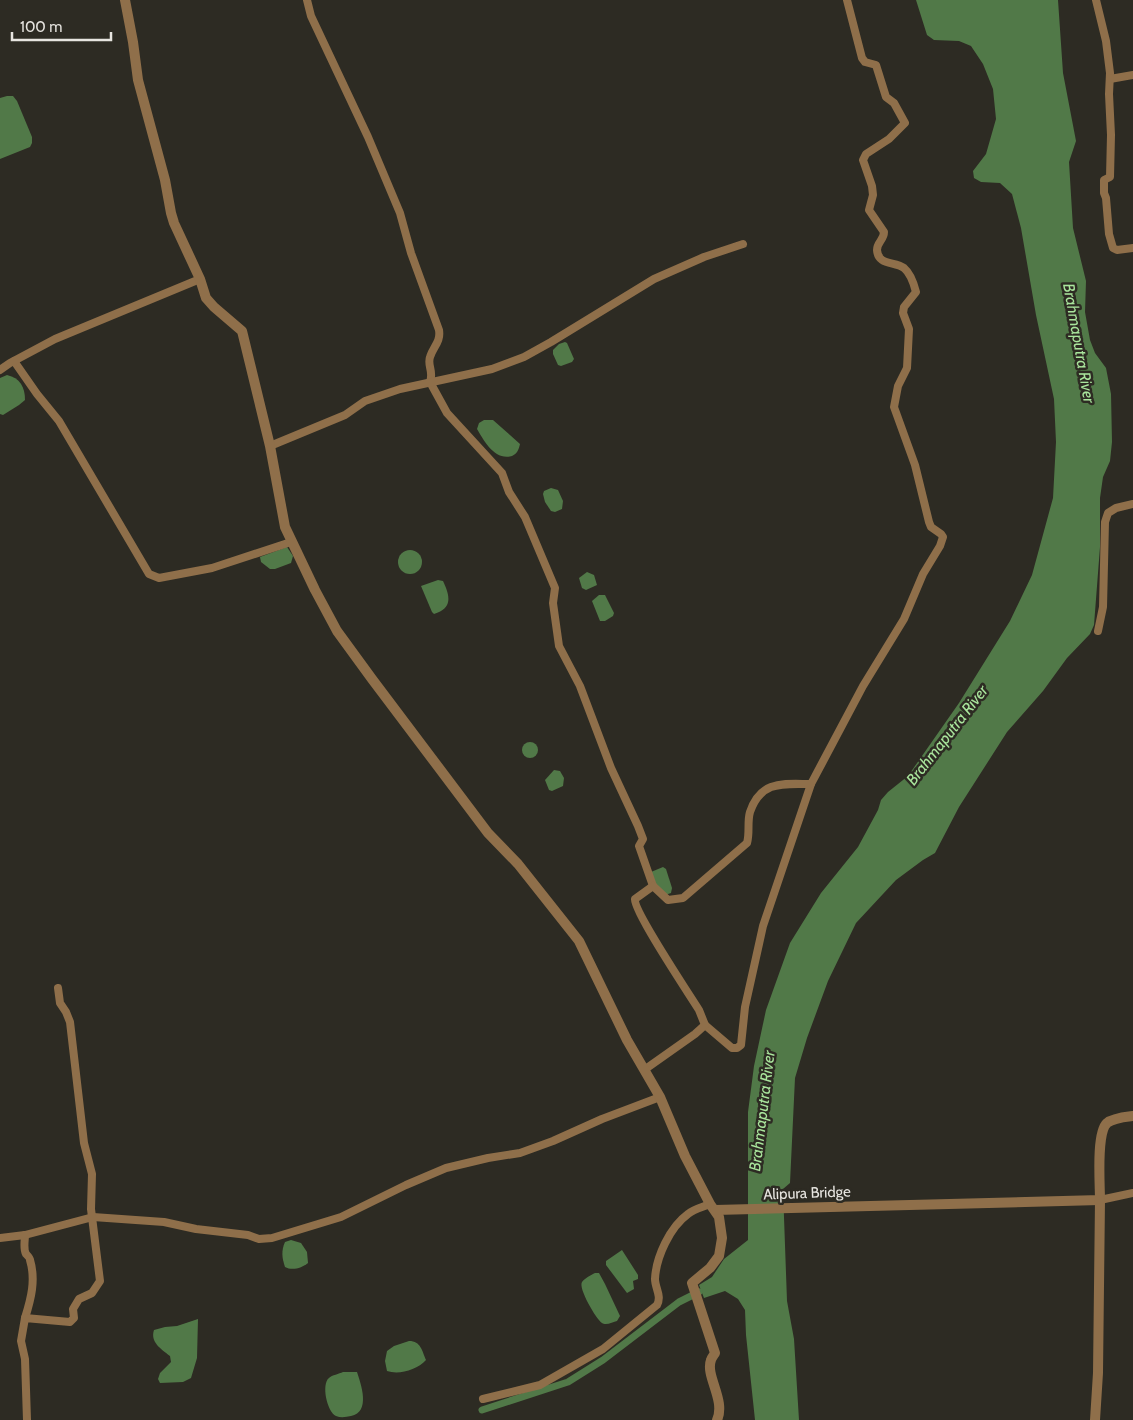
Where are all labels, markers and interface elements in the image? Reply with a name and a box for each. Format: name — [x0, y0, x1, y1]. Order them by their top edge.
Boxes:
scale bar — [12, 10, 111, 42]
text: 100 m — [20, 18, 62, 36]
water label: Brahmaputra River — [1059, 282, 1099, 405]
water label: Brahmaputra River — [902, 680, 993, 789]
water label: Brahmaputra River — [745, 1049, 779, 1172]
street label: Alipura Bridge — [763, 1182, 851, 1204]

